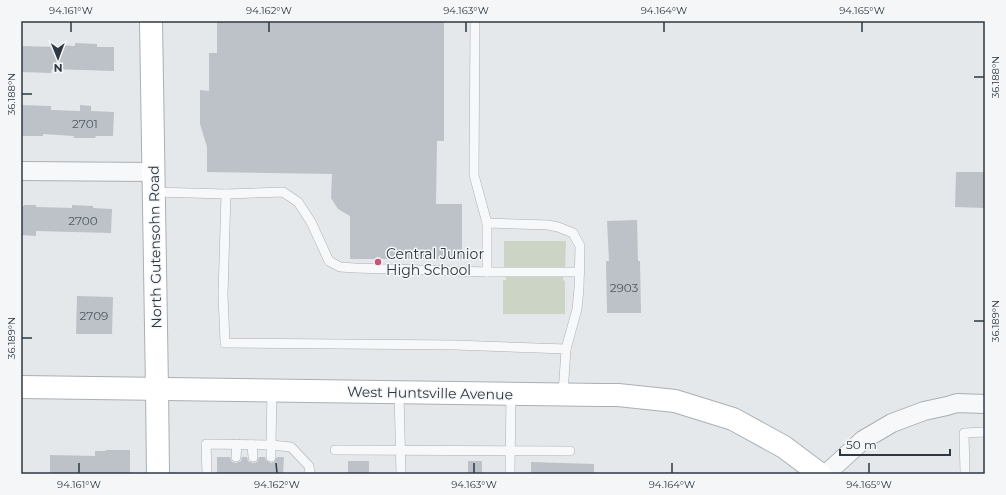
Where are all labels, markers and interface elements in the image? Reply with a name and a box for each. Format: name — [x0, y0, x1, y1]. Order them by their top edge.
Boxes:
text: 94.161°W — [49, 4, 93, 17]
text: 94.162°W — [246, 4, 292, 17]
text: 94.163°W — [443, 4, 489, 17]
text: 94.164°W — [641, 4, 687, 17]
text: 94.165°W — [839, 4, 885, 17]
north arrow — [38, 38, 78, 78]
text: 36.188°N — [989, 56, 1002, 98]
text: N — [54, 61, 63, 75]
text: 36.188°N — [5, 73, 18, 115]
house number: 2701 — [72, 116, 98, 131]
street label: North Gutensohn Road — [145, 165, 165, 329]
house number: 2700 — [68, 213, 98, 228]
place label: Central Junior High School — [386, 245, 484, 279]
marker: Central Junior High School — [373, 257, 383, 267]
house number: 2903 — [610, 280, 639, 295]
text: 36.189°N — [989, 300, 1002, 342]
house number: 2709 — [80, 308, 108, 323]
text: 36.189°N — [5, 317, 18, 359]
street label: West Huntsville Avenue — [347, 383, 513, 403]
scale bar — [840, 431, 950, 457]
text: 50 m — [846, 437, 877, 452]
text: 94.161°W — [57, 478, 101, 491]
text: 94.162°W — [254, 478, 300, 491]
text: 94.163°W — [451, 478, 497, 491]
text: 94.164°W — [649, 478, 695, 491]
text: 94.165°W — [846, 478, 892, 491]

